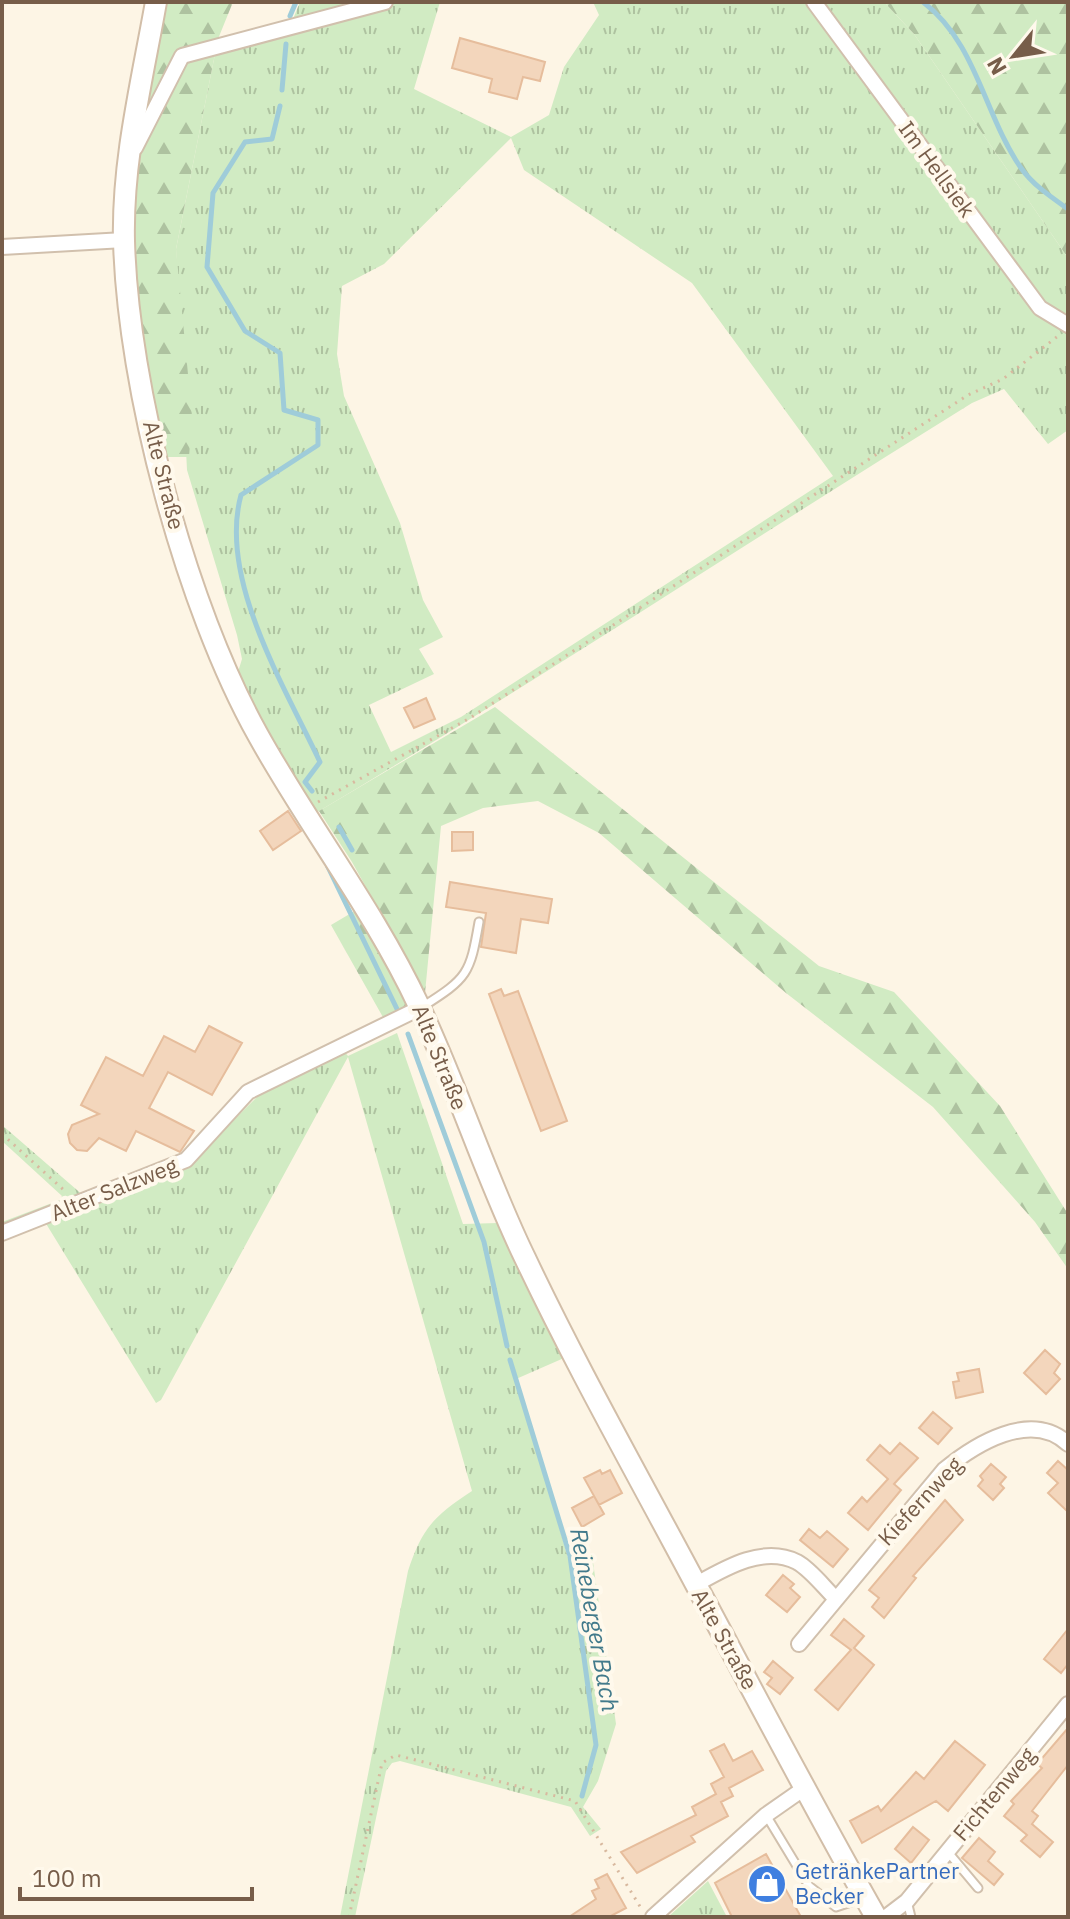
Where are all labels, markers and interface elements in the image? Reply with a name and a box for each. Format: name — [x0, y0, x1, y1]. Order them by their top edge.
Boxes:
north arrow — [974, 16, 1054, 96]
text: N — [980, 52, 1013, 80]
street label: Im Hellsiek — [893, 115, 982, 223]
street label: Alte Straße — [137, 417, 192, 532]
street label: Alte Straße — [406, 1000, 475, 1114]
street label: Alter Salzweg — [46, 1150, 182, 1227]
street label: Kiefernweg — [871, 1450, 969, 1551]
water label: Reineberger Bach — [563, 1525, 627, 1714]
street label: Alte Straße — [686, 1583, 765, 1694]
street label: Fichtenweg — [946, 1740, 1042, 1847]
scale bar — [20, 1851, 252, 1901]
place label: GetränkePartner Becker — [795, 1856, 959, 1910]
text: 100 m — [32, 1862, 102, 1894]
shop icon: GetränkePartner Becker — [746, 1863, 788, 1905]

